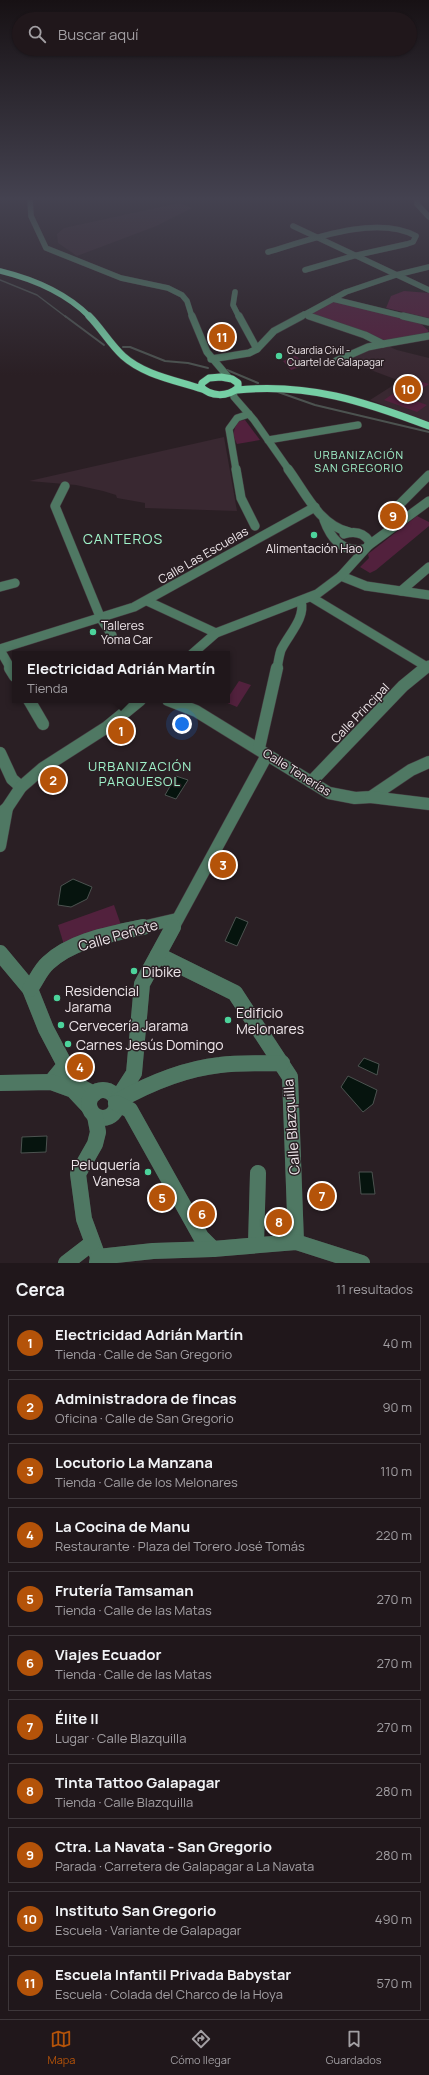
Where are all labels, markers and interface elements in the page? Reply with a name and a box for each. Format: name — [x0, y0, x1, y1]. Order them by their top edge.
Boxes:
search box — [12, 12, 417, 56]
icon: search — [26, 23, 48, 45]
text: Buscar aquí — [58, 24, 139, 45]
pin: 11 — [209, 322, 235, 352]
place label: Guardia Civil - Cuartel de Galapagar — [287, 343, 384, 369]
marker: Guardia Civil - Cuartel de Galapagar — [274, 351, 284, 361]
pin: 10 — [395, 374, 421, 404]
district label: URBANIZACIÓN SAN GREGORIO — [314, 447, 404, 475]
pin: 9 — [380, 501, 406, 531]
street label: Calle Las Escuelas — [155, 522, 251, 588]
district label: CANTEROS — [83, 529, 163, 548]
marker: Alimentación Hao — [309, 530, 319, 540]
place label: Alimentación Hao — [266, 540, 362, 557]
place label: Talleres Yoma Car — [101, 617, 153, 648]
marker: Talleres Yoma Car — [88, 627, 98, 637]
popup — [12, 651, 230, 703]
text: Electricidad Adrián Martín — [27, 658, 215, 679]
text: Tienda — [27, 679, 68, 697]
street label: Calle Principal — [327, 679, 393, 747]
your location — [172, 714, 192, 734]
pin: 1 — [108, 716, 134, 746]
street label: Calle Tenerías — [260, 744, 334, 800]
district label: URBANIZACIÓN PARQUESOL — [88, 757, 192, 790]
pin: 2 — [40, 765, 66, 795]
pin: 3 — [210, 850, 236, 880]
street label: Calle Peñote — [76, 915, 160, 955]
place label: Dibike — [142, 962, 181, 981]
marker: Dibike — [129, 966, 139, 976]
place label: Residencial Jarama — [65, 981, 139, 1016]
marker: Residencial Jarama — [52, 993, 62, 1003]
place label: Edificio Melonares — [236, 1003, 304, 1038]
marker: Edificio Melonares — [223, 1015, 233, 1025]
place label: Cervecería Jarama — [69, 1016, 188, 1035]
marker: Cervecería Jarama — [56, 1020, 66, 1030]
place label: Carnes Jesús Domingo — [76, 1035, 224, 1054]
marker: Carnes Jesús Domingo — [63, 1039, 73, 1049]
pin: 4 — [67, 1052, 93, 1082]
street label: Calle Blazquilla — [278, 1078, 304, 1176]
place label: Peluquería Vanesa — [71, 1155, 140, 1190]
marker: Peluquería Vanesa — [143, 1167, 153, 1177]
pin: 7 — [309, 1181, 335, 1211]
pin: 5 — [149, 1183, 175, 1213]
pin: 6 — [189, 1199, 215, 1229]
pin: 8 — [266, 1207, 292, 1237]
text: Cerca — [16, 1278, 65, 1301]
text: 11 resultados — [336, 1280, 413, 1298]
text: Electricidad Adrián Martín — [55, 1324, 243, 1345]
text: 1 — [27, 1334, 33, 1352]
text: 40 m — [383, 1334, 412, 1352]
text: Tienda · Calle de San Gregorio — [55, 1345, 232, 1363]
text: Administradora de fincas — [55, 1388, 237, 1409]
text: 2 — [26, 1398, 34, 1416]
text: 90 m — [382, 1398, 412, 1416]
text: Oficina · Calle de San Gregorio — [55, 1409, 234, 1427]
text: Locutorio La Manzana — [55, 1452, 213, 1473]
text: 3 — [26, 1462, 34, 1480]
text: 110 m — [380, 1462, 412, 1480]
text: Tienda · Calle de los Melonares — [55, 1473, 238, 1491]
text: La Cocina de Manu — [55, 1516, 190, 1537]
text: 4 — [26, 1526, 34, 1544]
text: 220 m — [376, 1526, 412, 1544]
text: Restaurante · Plaza del Torero José Tomás — [55, 1537, 305, 1555]
text: Frutería Tamsaman — [55, 1580, 194, 1601]
text: 5 — [26, 1590, 34, 1608]
text: 270 m — [377, 1590, 412, 1608]
text: Tienda · Calle de las Matas — [55, 1601, 212, 1619]
text: Viajes Ecuador — [55, 1644, 162, 1665]
text: 6 — [26, 1654, 34, 1672]
text: 270 m — [377, 1654, 412, 1672]
text: Tienda · Calle de las Matas — [55, 1665, 212, 1683]
text: Élite II — [55, 1708, 99, 1729]
text: 7 — [27, 1718, 33, 1736]
text: 270 m — [377, 1718, 412, 1736]
text: Lugar · Calle Blazquilla — [55, 1729, 186, 1747]
text: Tinta Tattoo Galapagar — [55, 1772, 220, 1793]
text: 8 — [26, 1782, 34, 1800]
text: 280 m — [375, 1782, 412, 1800]
text: Tienda · Calle Blazquilla — [55, 1793, 193, 1811]
text: Ctra. La Navata - San Gregorio — [55, 1836, 272, 1857]
text: 9 — [26, 1846, 34, 1864]
text: 280 m — [375, 1846, 412, 1864]
text: Parada · Carretera de Galapagar a La Navata — [55, 1857, 314, 1875]
text: Instituto San Gregorio — [55, 1900, 216, 1921]
text: 10 — [23, 1910, 37, 1928]
text: 490 m — [375, 1910, 412, 1928]
text: Escuela · Variante de Galapagar — [55, 1921, 242, 1939]
text: Escuela Infantil Privada Babystar — [55, 1964, 291, 1985]
text: 11 — [24, 1974, 36, 1992]
text: 570 m — [376, 1974, 412, 1992]
text: Escuela · Colada del Charco de la Hoya — [55, 1985, 283, 2003]
tab: Mapa — [47, 2028, 75, 2067]
tab: Cómo llegar — [170, 2028, 231, 2067]
tab: Guardados — [326, 2028, 382, 2067]

